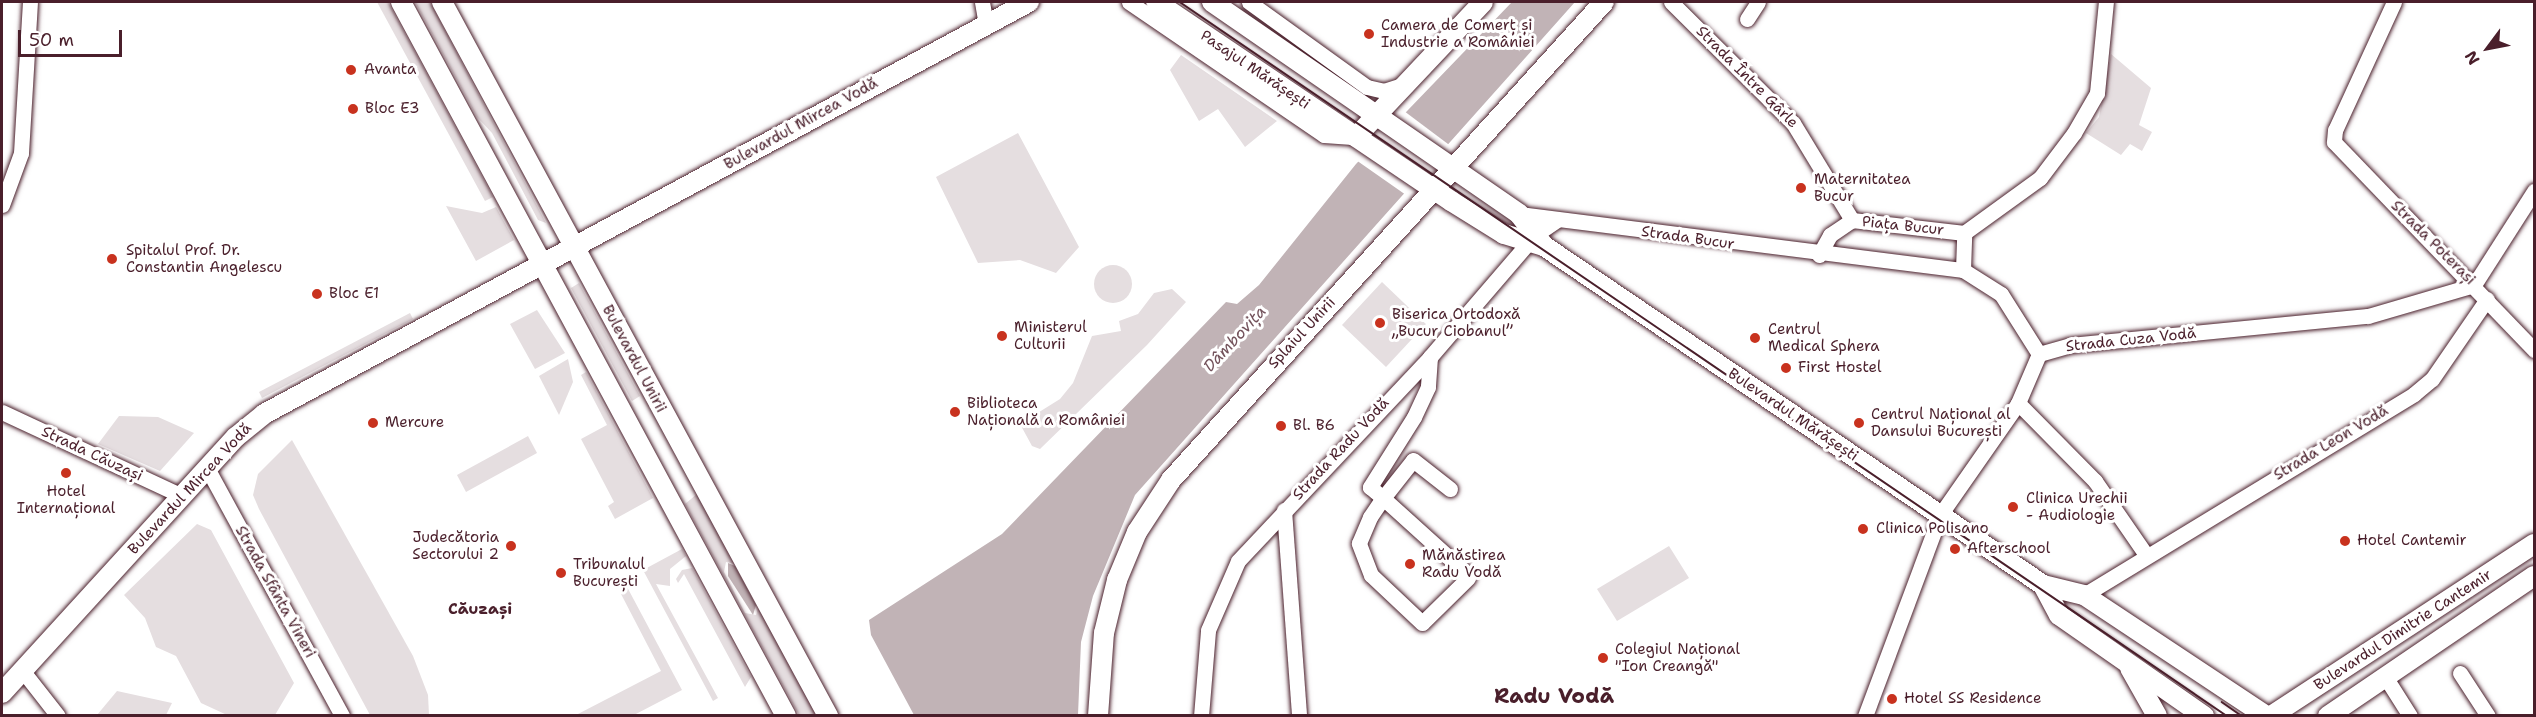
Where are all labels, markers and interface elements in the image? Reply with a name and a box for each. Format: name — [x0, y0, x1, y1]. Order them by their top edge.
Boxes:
place label: Camera de Comerț și Industrie a României — [1381, 16, 1535, 51]
scale bar — [21, 18, 124, 56]
north arrow — [2458, 18, 2518, 78]
street label: Strada Între Gârle — [1692, 22, 1802, 132]
street label: Pasajul Mărășești — [1197, 27, 1313, 113]
marker: Camera de Comerț și Industrie a României — [1362, 27, 1376, 41]
text: 50 m — [29, 28, 74, 52]
text: N — [2460, 47, 2485, 69]
marker: Avanta — [342, 61, 360, 79]
place label: Avanta — [364, 61, 416, 79]
street label: Bulevardul Mircea Vodă — [721, 74, 881, 174]
place label: Bloc E3 — [365, 100, 420, 118]
marker: Bloc E3 — [346, 102, 360, 116]
place label: Maternitatea Bucur — [1814, 170, 1911, 205]
marker: Maternitatea Bucur — [1792, 179, 1810, 197]
street label: Strada Poterași — [2387, 197, 2479, 289]
street label: Piața Bucur — [1861, 213, 1945, 239]
street label: Strada Bucur — [1640, 223, 1736, 253]
place label: Spitalul Prof. Dr. Constantin Angelescu — [126, 241, 282, 276]
marker: Spitalul Prof. Dr. Constantin Angelescu — [103, 250, 121, 268]
place label: Bloc E1 — [329, 285, 379, 303]
marker: Bloc E1 — [310, 287, 324, 301]
street label: Splaiul Unirii — [1264, 294, 1340, 372]
street label: Bulevardul Unirii — [598, 302, 670, 416]
water label: Dâmbovița — [1200, 302, 1270, 376]
place label: Biserica Ortodoxă „Bucur Ciobanul” — [1392, 305, 1520, 340]
marker: Biserica Ortodoxă „Bucur Ciobanul” — [1373, 316, 1387, 330]
place label: Ministerul Culturii — [1014, 318, 1087, 353]
place label: Centrul Medical Sphera — [1768, 320, 1880, 355]
street label: Strada Cuza Vodă — [2065, 324, 2197, 356]
marker: Ministerul Culturii — [995, 329, 1009, 343]
marker: Centrul Medical Sphera — [1746, 329, 1764, 347]
place label: First Hostel — [1798, 359, 1881, 377]
marker: First Hostel — [1779, 361, 1793, 375]
street label: Bulevardul Mărășești — [1724, 365, 1862, 465]
place label: Biblioteca Națională a României — [967, 394, 1125, 429]
street label: Strada Radu Vodă — [1289, 394, 1393, 504]
street label: Strada Leon Vodă — [2270, 402, 2392, 484]
marker: Biblioteca Națională a României — [948, 405, 962, 419]
place label: Centrul Național al Dansului București — [1871, 405, 2010, 440]
place label: Mercure — [385, 414, 444, 432]
marker: Mercure — [366, 416, 380, 430]
marker: Centrul Național al Dansului București — [1852, 416, 1866, 430]
place label: Bl. B6 — [1293, 417, 1335, 435]
marker: Bl. B6 — [1274, 419, 1288, 433]
street label: Bulevardul Mircea Vodă — [124, 420, 256, 558]
street label: Strada Căuzași — [38, 423, 146, 485]
marker: Hotel Internațional — [59, 466, 73, 480]
place label: Hotel Internațional — [17, 482, 115, 517]
place label: Clinica Urechii - Audiologie — [2026, 489, 2128, 524]
marker: Clinica Urechii - Audiologie — [2004, 498, 2022, 516]
marker: Clinica Polisano — [1854, 520, 1872, 538]
place label: Clinica Polisano — [1876, 520, 1989, 538]
street label: Strada Sfânta Vineri — [231, 523, 319, 661]
place label: Judecătoria Sectorului 2 — [412, 528, 499, 563]
place label: Hotel Cantemir — [2357, 532, 2467, 550]
marker: Hotel Cantemir — [2338, 534, 2352, 548]
marker: Judecătoria Sectorului 2 — [504, 539, 518, 553]
place label: Afterschool — [1967, 540, 2050, 558]
marker: Afterschool — [1948, 542, 1962, 556]
place label: Mănăstirea Radu Vodă — [1422, 546, 1505, 581]
place label: Tribunalul București — [573, 555, 645, 590]
marker: Mănăstirea Radu Vodă — [1403, 557, 1417, 571]
marker: Tribunalul București — [554, 566, 568, 580]
street label: Bulevardul Dimitrie Cantemir — [2311, 566, 2495, 694]
district label: Căuzași — [448, 599, 512, 619]
place label: Colegiul Național "Ion Creangă" — [1615, 640, 1740, 675]
marker: Colegiul Național "Ion Creangă" — [1596, 651, 1610, 665]
district label: Radu Vodă — [1494, 683, 1614, 709]
place label: Hotel SS Residence — [1904, 690, 2041, 708]
marker: Hotel SS Residence — [1885, 692, 1899, 706]

